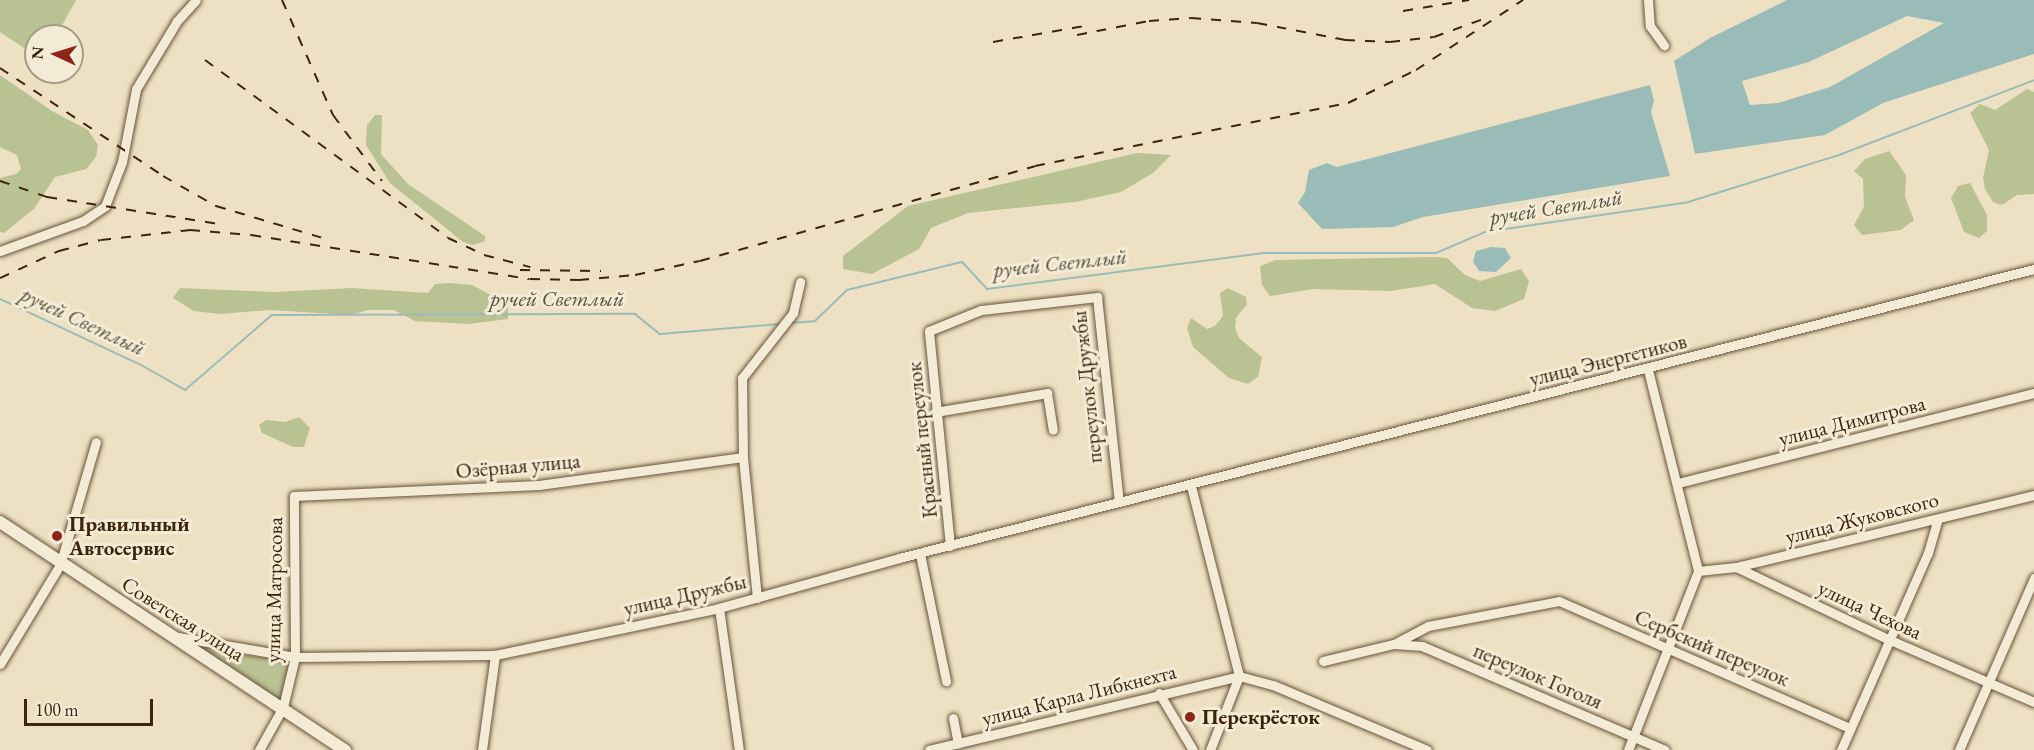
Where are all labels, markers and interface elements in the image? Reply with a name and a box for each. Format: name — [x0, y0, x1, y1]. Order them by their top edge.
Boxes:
north arrow — [24, 24, 84, 84]
text: N — [27, 46, 48, 60]
water label: ручей Светлый — [1488, 183, 1624, 231]
water label: ручей Светлый — [992, 243, 1128, 283]
water label: ручей Светлый — [17, 281, 149, 361]
water label: ручей Светлый — [490, 286, 624, 312]
street label: переулок Дружбы — [1066, 310, 1108, 464]
street label: улица Энергетиков — [1527, 328, 1689, 392]
street label: Красный переулок — [901, 361, 943, 519]
street label: улица Димитрова — [1776, 391, 1928, 451]
street label: Озёрная улица — [455, 448, 581, 484]
street label: улица Жуковского — [1783, 487, 1941, 549]
place label: Правильный Автосервис — [69, 511, 190, 561]
street label: улица Матросова — [260, 517, 288, 663]
marker: Правильный Автосервис — [50, 529, 64, 543]
street label: улица Дружбы — [621, 569, 749, 621]
street label: Советская улица — [117, 571, 249, 667]
street label: улица Чехова — [1814, 575, 1926, 645]
street label: Сербский переулок — [1631, 604, 1793, 692]
street label: переулок Гоголя — [1470, 638, 1606, 714]
street label: улица Карла Либкнехта — [979, 659, 1179, 731]
scale bar — [27, 687, 156, 725]
text: 100 m — [35, 698, 79, 721]
place label: Перекрёсток — [1202, 704, 1320, 730]
marker: Перекрёсток — [1183, 710, 1197, 724]

